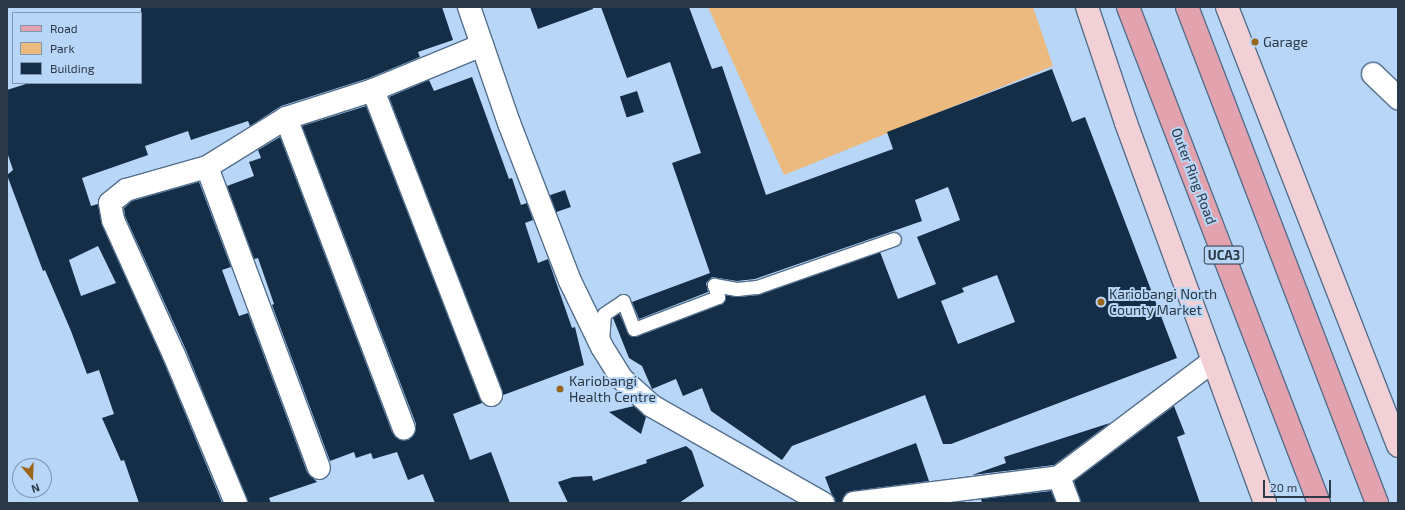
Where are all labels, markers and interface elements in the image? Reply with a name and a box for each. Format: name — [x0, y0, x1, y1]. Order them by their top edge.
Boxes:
legend — [12, 12, 142, 84]
text: Road — [50, 21, 78, 35]
place label: Garage — [1263, 34, 1308, 50]
marker: Garage — [1250, 37, 1260, 47]
text: Park — [50, 41, 75, 55]
text: Building — [50, 61, 94, 75]
street label: Outer Ring Road — [1168, 125, 1220, 227]
road number: UCA3 — [1203, 244, 1245, 266]
place label: Kariobangi North County Market — [1109, 286, 1217, 318]
marker: Kariobangi North County Market — [1096, 297, 1106, 307]
place label: Kariobangi Health Centre — [569, 373, 656, 406]
marker: Kariobangi Health Centre — [554, 383, 566, 395]
north arrow — [12, 458, 52, 498]
scale bar — [1265, 472, 1333, 498]
text: 20 m — [1270, 480, 1297, 494]
text: N — [30, 481, 42, 496]

